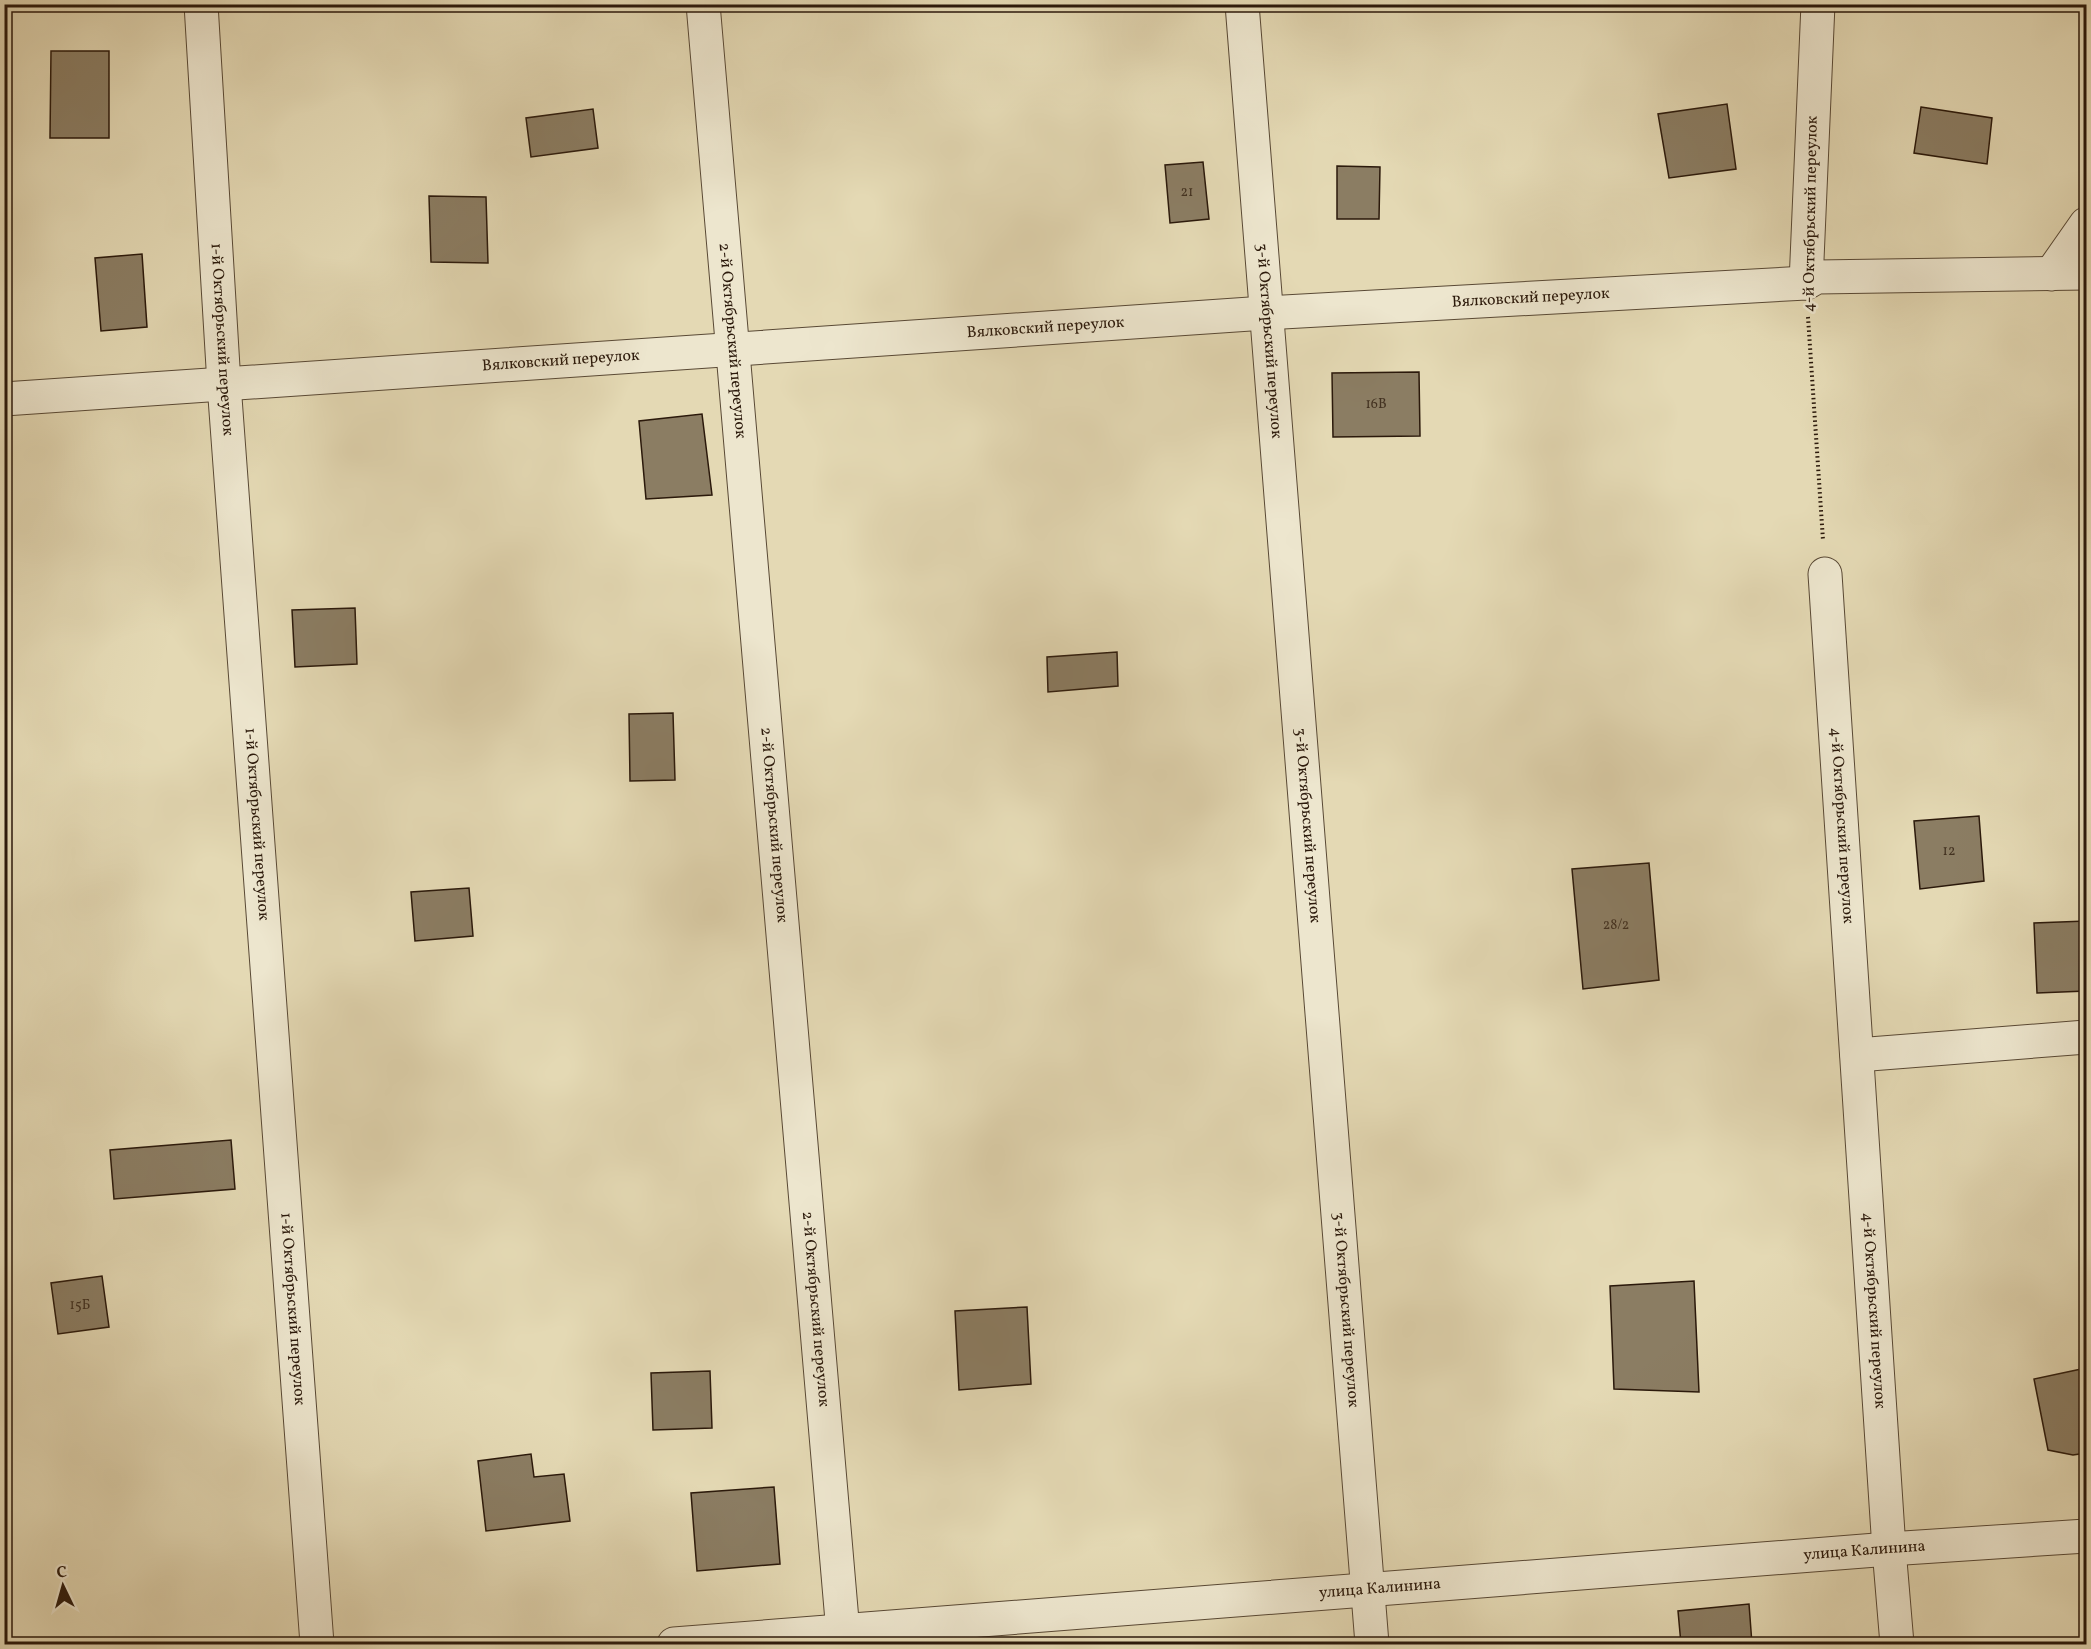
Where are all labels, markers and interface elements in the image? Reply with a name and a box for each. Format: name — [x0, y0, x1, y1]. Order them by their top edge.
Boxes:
street label: 4-й Октябрьский переулок — [1798, 115, 1824, 312]
house number: 21 — [1181, 183, 1193, 202]
street label: 1-й Октябрьский переулок — [204, 242, 239, 437]
street label: 2-й Октябрьский переулок — [713, 242, 751, 440]
street label: 3-й Октябрьский переулок — [1250, 242, 1287, 440]
street label: Вялковский переулок — [1451, 283, 1611, 314]
street label: Вялковский переулок — [966, 312, 1126, 344]
street label: Вялковский переулок — [481, 345, 641, 377]
house number: 16В — [1365, 395, 1387, 414]
street label: 2-й Октябрьский переулок — [754, 726, 793, 924]
street label: 1-й Октябрьский переулок — [238, 727, 275, 922]
street label: 3-й Октябрьский переулок — [1288, 727, 1326, 924]
street label: 4-й Октябрьский переулок — [1824, 727, 1859, 925]
house number: 12 — [1943, 842, 1955, 861]
house number: 28/2 — [1603, 916, 1629, 935]
street label: 2-й Октябрьский переулок — [796, 1211, 835, 1408]
street label: 3-й Октябрьский переулок — [1327, 1211, 1364, 1409]
street label: 1-й Октябрьский переулок — [274, 1212, 310, 1406]
street label: 4-й Октябрьский переулок — [1856, 1212, 1891, 1410]
house number: 15Б — [70, 1296, 90, 1315]
street label: улица Калинина — [1803, 1536, 1926, 1567]
north arrow — [33, 1556, 93, 1616]
text: С — [56, 1562, 68, 1584]
street label: улица Калинина — [1318, 1573, 1442, 1605]

